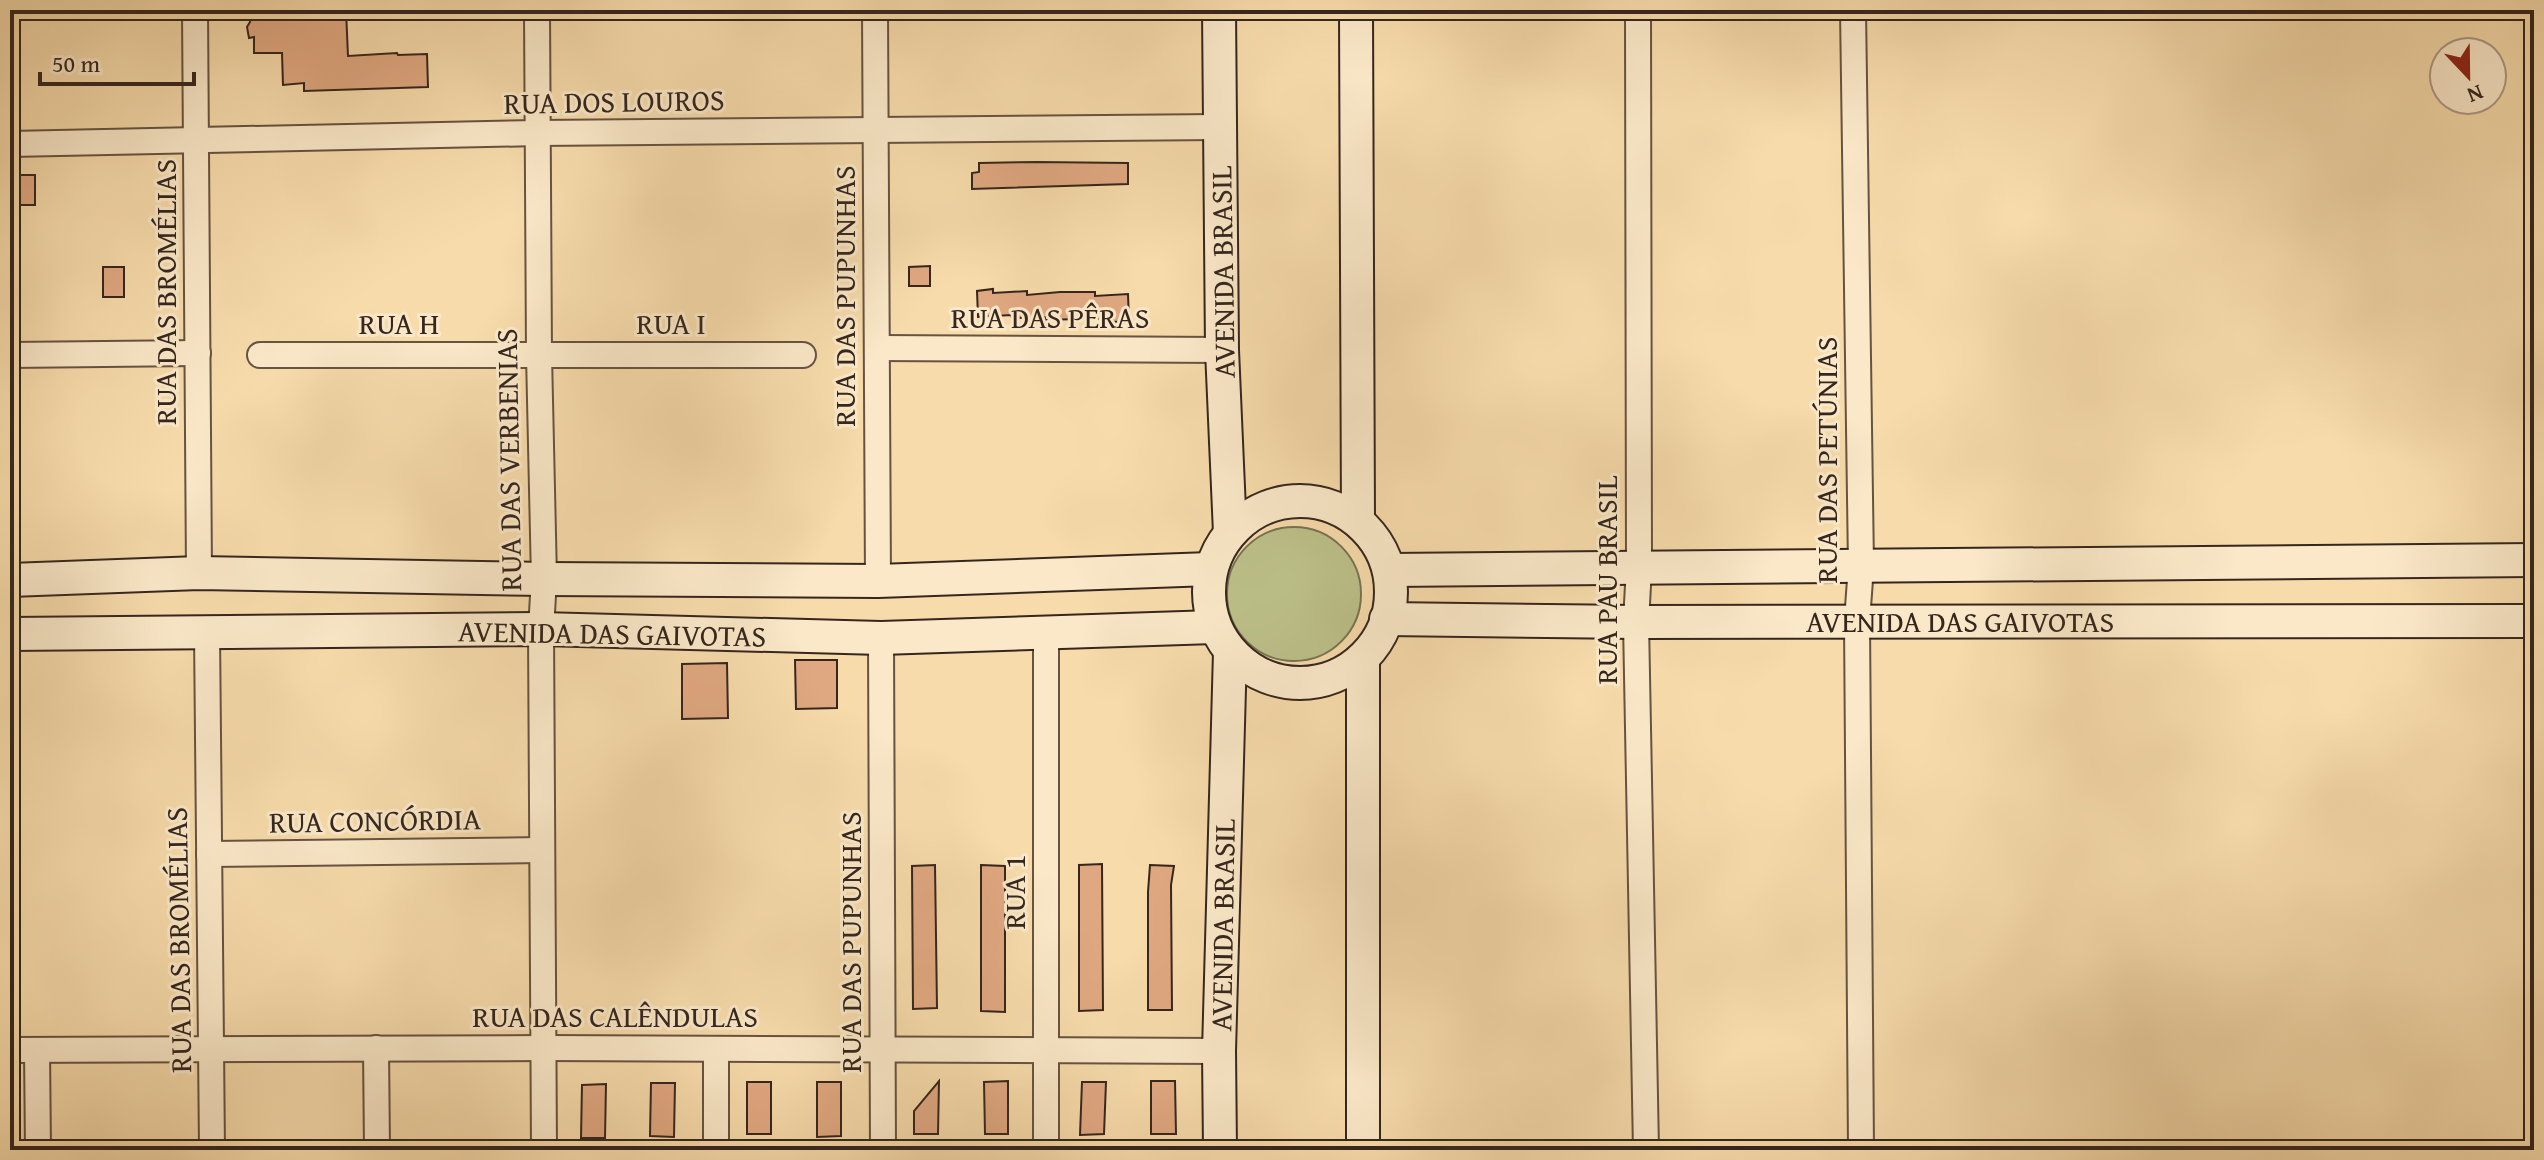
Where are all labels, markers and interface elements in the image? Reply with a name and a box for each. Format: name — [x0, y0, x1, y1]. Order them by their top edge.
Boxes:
scale bar — [40, 36, 194, 86]
north arrow — [2428, 36, 2508, 116]
text: 50 m — [52, 46, 100, 81]
street label: RUA DOS LOUROS — [503, 77, 725, 125]
text: N — [2462, 77, 2488, 112]
street label: RUA DAS BROMÉLIAS — [143, 159, 187, 425]
street label: RUA DAS PUPUNHAS — [822, 165, 866, 427]
street label: AVENIDA BRASIL — [1198, 165, 1246, 379]
street label: RUA DAS PÊRAS — [951, 295, 1149, 339]
street label: RUA H — [359, 301, 439, 345]
street label: RUA I — [636, 301, 706, 345]
street label: RUA DAS VERBENIAS — [484, 328, 532, 592]
street label: RUA DAS PETÚNIAS — [1804, 337, 1848, 583]
street label: RUA PAU BRASIL — [1584, 475, 1628, 685]
street label: AVENIDA DAS GAIVOTAS — [1806, 599, 2114, 643]
street label: AVENIDA DAS GAIVOTAS — [458, 608, 766, 658]
street label: RUA CONCÓRDIA — [269, 796, 481, 844]
street label: RUA DAS BROMÉLIAS — [154, 807, 202, 1073]
street label: RUA DAS PUPUNHAS — [828, 811, 872, 1073]
street label: AVENIDA BRASIL — [1198, 818, 1246, 1032]
street label: RUA 1 — [992, 855, 1036, 929]
street label: RUA DAS CALÊNDULAS — [472, 994, 758, 1038]

